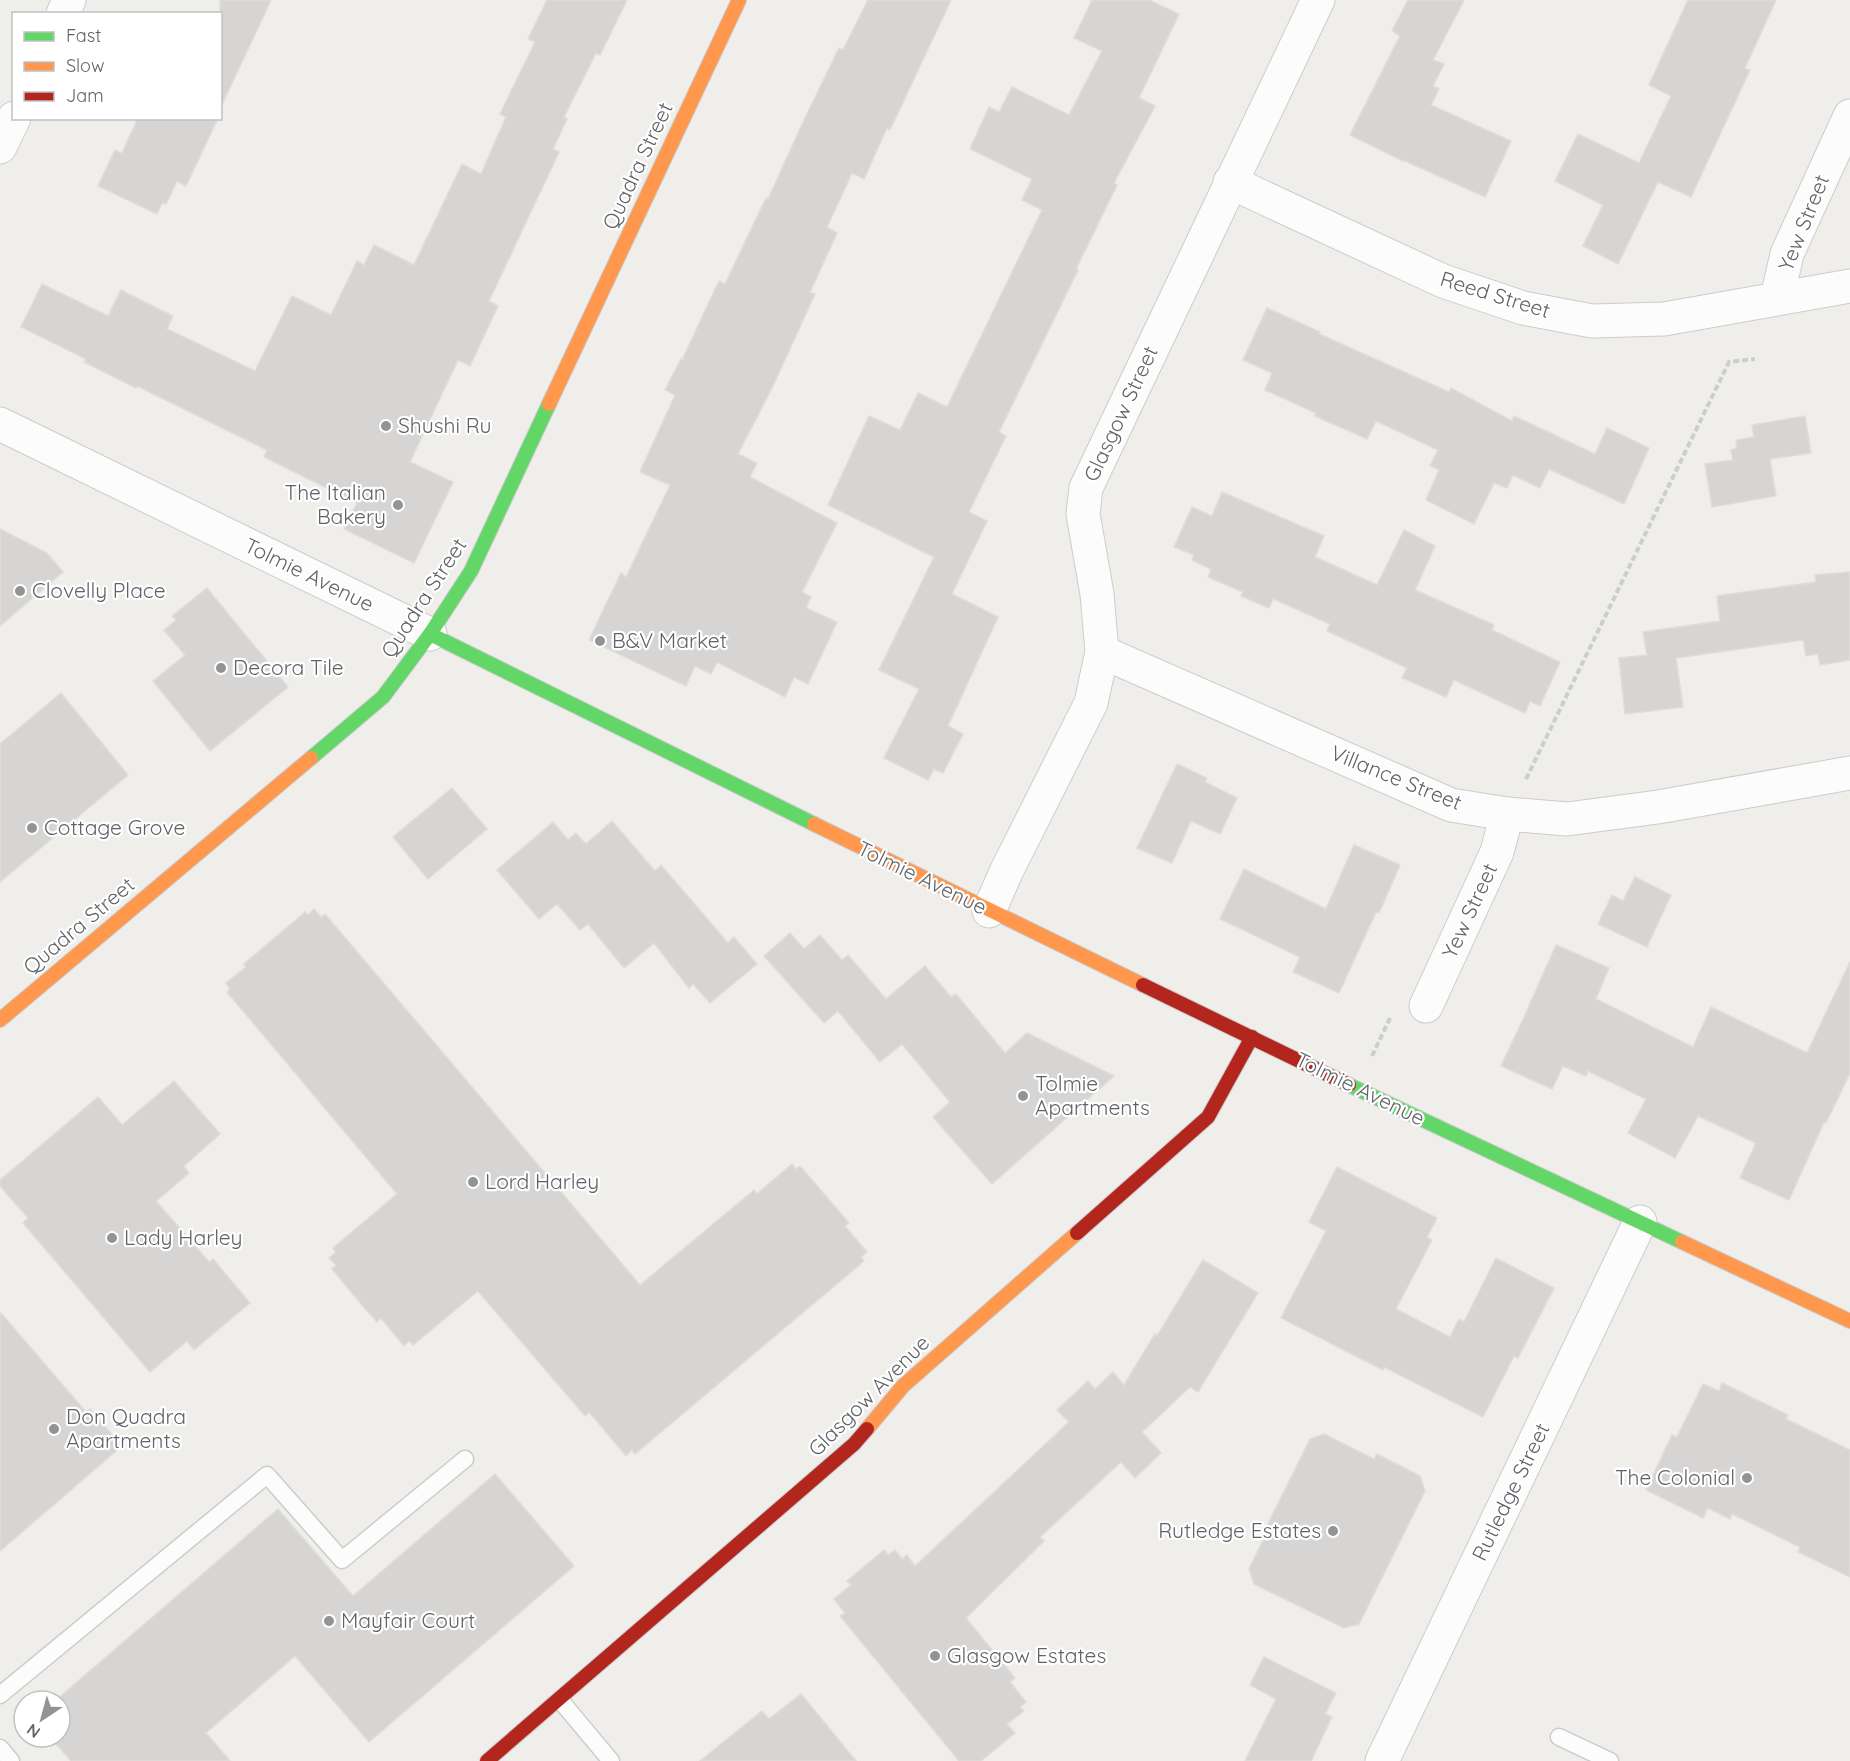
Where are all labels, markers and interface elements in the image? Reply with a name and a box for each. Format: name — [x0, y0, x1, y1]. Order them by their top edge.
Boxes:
legend — [12, 12, 222, 120]
text: Fast — [66, 24, 101, 47]
text: Slow — [66, 54, 104, 77]
text: Jam — [66, 84, 104, 107]
street label: Quadra Street — [596, 98, 678, 233]
street label: Yew Street — [1772, 171, 1834, 275]
street label: Reed Street — [1437, 265, 1553, 323]
street label: Glasgow Street — [1077, 342, 1163, 485]
place label: Shushi Ru — [398, 412, 492, 438]
marker: Shushi Ru — [379, 419, 393, 433]
place label: The Italian Bakery — [285, 479, 386, 529]
marker: The Italian Bakery — [391, 498, 405, 512]
street label: Tolmie Avenue — [240, 532, 378, 617]
street label: Quadra Street — [375, 533, 471, 662]
place label: Clovelly Place — [32, 577, 166, 603]
marker: Clovelly Place — [13, 584, 27, 598]
place label: B&V Market — [612, 627, 727, 653]
marker: B&V Market — [593, 634, 607, 648]
place label: Decora Tile — [233, 654, 344, 680]
marker: Decora Tile — [214, 661, 228, 675]
street label: Villance Street — [1327, 739, 1466, 815]
place label: Cottage Grove — [44, 814, 185, 840]
marker: Cottage Grove — [25, 821, 39, 835]
street label: Tolmie Avenue — [853, 835, 991, 920]
street label: Yew Street — [1436, 859, 1502, 962]
street label: Quadra Street — [17, 871, 139, 979]
street label: Tolmie Avenue — [1291, 1046, 1429, 1131]
place label: Tolmie Apartments — [1035, 1070, 1150, 1120]
marker: Tolmie Apartments — [1016, 1089, 1030, 1103]
place label: Lord Harley — [485, 1168, 599, 1194]
marker: Lord Harley — [466, 1175, 480, 1189]
place label: Lady Harley — [124, 1224, 243, 1250]
marker: Lady Harley — [105, 1231, 119, 1245]
street label: Glasgow Avenue — [802, 1329, 934, 1461]
place label: Don Quadra Apartments — [66, 1403, 186, 1453]
street label: Rutledge Street — [1466, 1419, 1555, 1565]
marker: Don Quadra Apartments — [47, 1422, 61, 1436]
place label: The Colonial — [1615, 1464, 1735, 1490]
marker: The Colonial — [1740, 1471, 1754, 1485]
place label: Rutledge Estates — [1158, 1517, 1321, 1543]
marker: Rutledge Estates — [1326, 1524, 1340, 1538]
place label: Mayfair Court — [341, 1607, 475, 1633]
marker: Mayfair Court — [322, 1614, 336, 1628]
place label: Glasgow Estates — [947, 1642, 1106, 1668]
marker: Glasgow Estates — [928, 1649, 942, 1663]
north arrow — [12, 1689, 72, 1749]
text: N — [23, 1720, 44, 1743]

